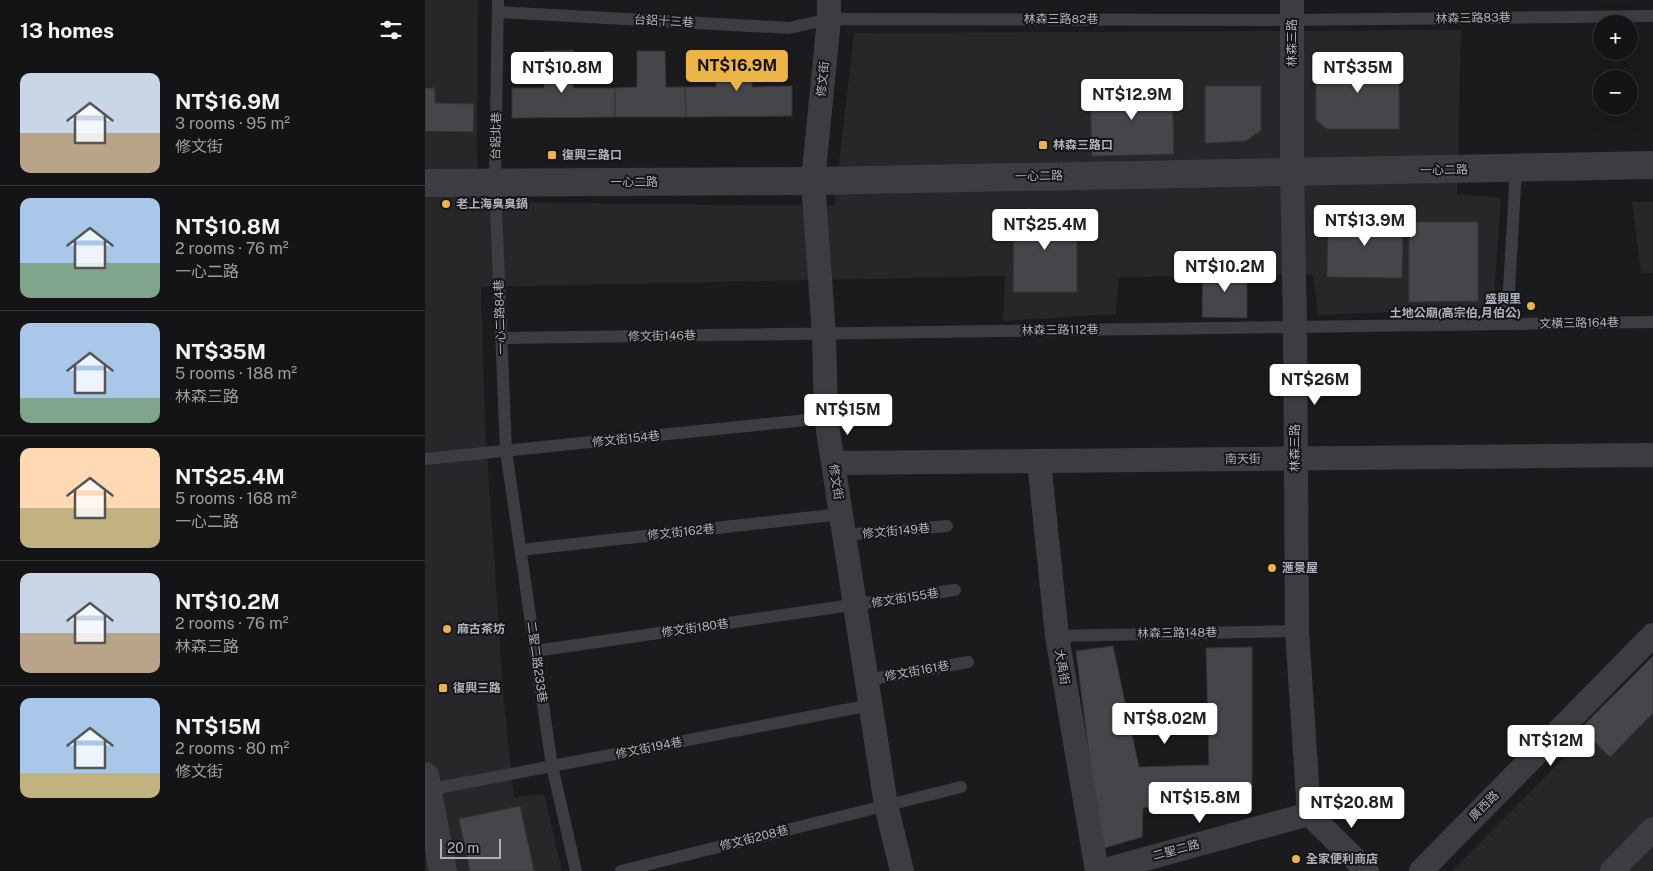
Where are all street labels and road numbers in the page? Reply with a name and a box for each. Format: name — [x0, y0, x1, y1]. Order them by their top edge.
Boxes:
street label: 林森三路83巷 — [1435, 10, 1511, 26]
street label: 台鋁十三巷 — [634, 12, 694, 30]
street label: 林森三路82巷 — [1024, 12, 1098, 26]
street label: 林森三路 — [1285, 19, 1299, 67]
street label: 修文街 — [814, 60, 832, 98]
street label: 台鋁北巷 — [489, 112, 503, 160]
street label: 一心二路 — [1420, 163, 1468, 177]
street label: 一心二路 — [1015, 169, 1063, 183]
street label: 一心二路 — [610, 175, 658, 189]
street label: 一心二路84巷 — [492, 279, 508, 355]
street label: 文橫三路164巷 — [1539, 315, 1619, 331]
street label: 林森三路112巷 — [1021, 322, 1099, 338]
street label: 修文街146巷 — [628, 328, 696, 344]
street label: 林森三路 — [1288, 424, 1302, 472]
street label: 修文街154巷 — [591, 428, 661, 450]
street label: 南天街 — [1225, 452, 1261, 466]
street label: 修文街 — [826, 463, 846, 501]
street label: 修文街149巷 — [862, 521, 930, 541]
street label: 修文街162巷 — [647, 522, 715, 542]
street label: 修文街155巷 — [870, 586, 940, 610]
street label: 修文街180巷 — [660, 616, 730, 640]
street label: 二聖二路233巷 — [524, 620, 550, 704]
street label: 林森三路148巷 — [1137, 625, 1217, 641]
street label: 大禹街 — [1052, 648, 1072, 686]
street label: 修文街161巷 — [884, 658, 950, 684]
street label: 修文街194巷 — [614, 735, 684, 761]
street label: 廣西路 — [1466, 788, 1502, 824]
street label: 修文街208巷 — [718, 823, 790, 853]
street label: 二聖二路 — [1151, 837, 1201, 863]

